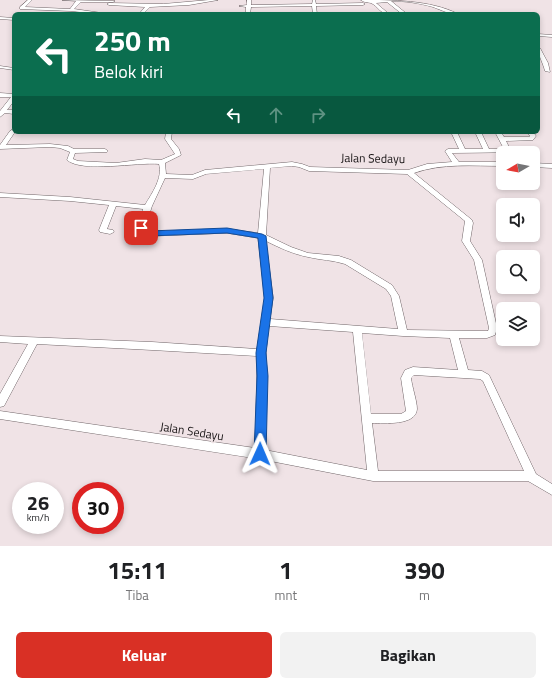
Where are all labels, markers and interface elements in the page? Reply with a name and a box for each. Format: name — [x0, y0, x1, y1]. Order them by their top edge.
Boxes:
text: 250 m — [94, 19, 171, 62]
icon: left — [28, 28, 80, 80]
text: Belok kiri — [94, 58, 163, 85]
icon: left — [223, 104, 245, 126]
icon: ahead — [265, 104, 287, 126]
icon: right — [307, 104, 329, 126]
north arrow — [496, 146, 540, 190]
map controls — [496, 146, 540, 346]
street label: Jalan Sedayu — [341, 148, 405, 168]
button: sound — [496, 198, 540, 242]
pin — [124, 211, 158, 245]
icon: arrive — [130, 217, 152, 239]
button: search — [496, 250, 540, 294]
button: layers — [496, 302, 540, 346]
street label: Jalan Sedayu — [159, 417, 225, 445]
position arrow — [239, 433, 281, 475]
speed limit sign: 30 — [72, 482, 124, 534]
text: 26 — [27, 487, 49, 518]
text: km/h — [27, 510, 49, 525]
text: 15:11 — [107, 552, 167, 588]
text: 1 — [279, 552, 293, 588]
text: 390 — [404, 552, 445, 588]
text: Tiba — [126, 585, 149, 605]
text: mnt — [275, 585, 297, 605]
text: m — [419, 585, 430, 605]
button: Keluar — [16, 632, 272, 678]
button: Bagikan — [280, 632, 536, 678]

